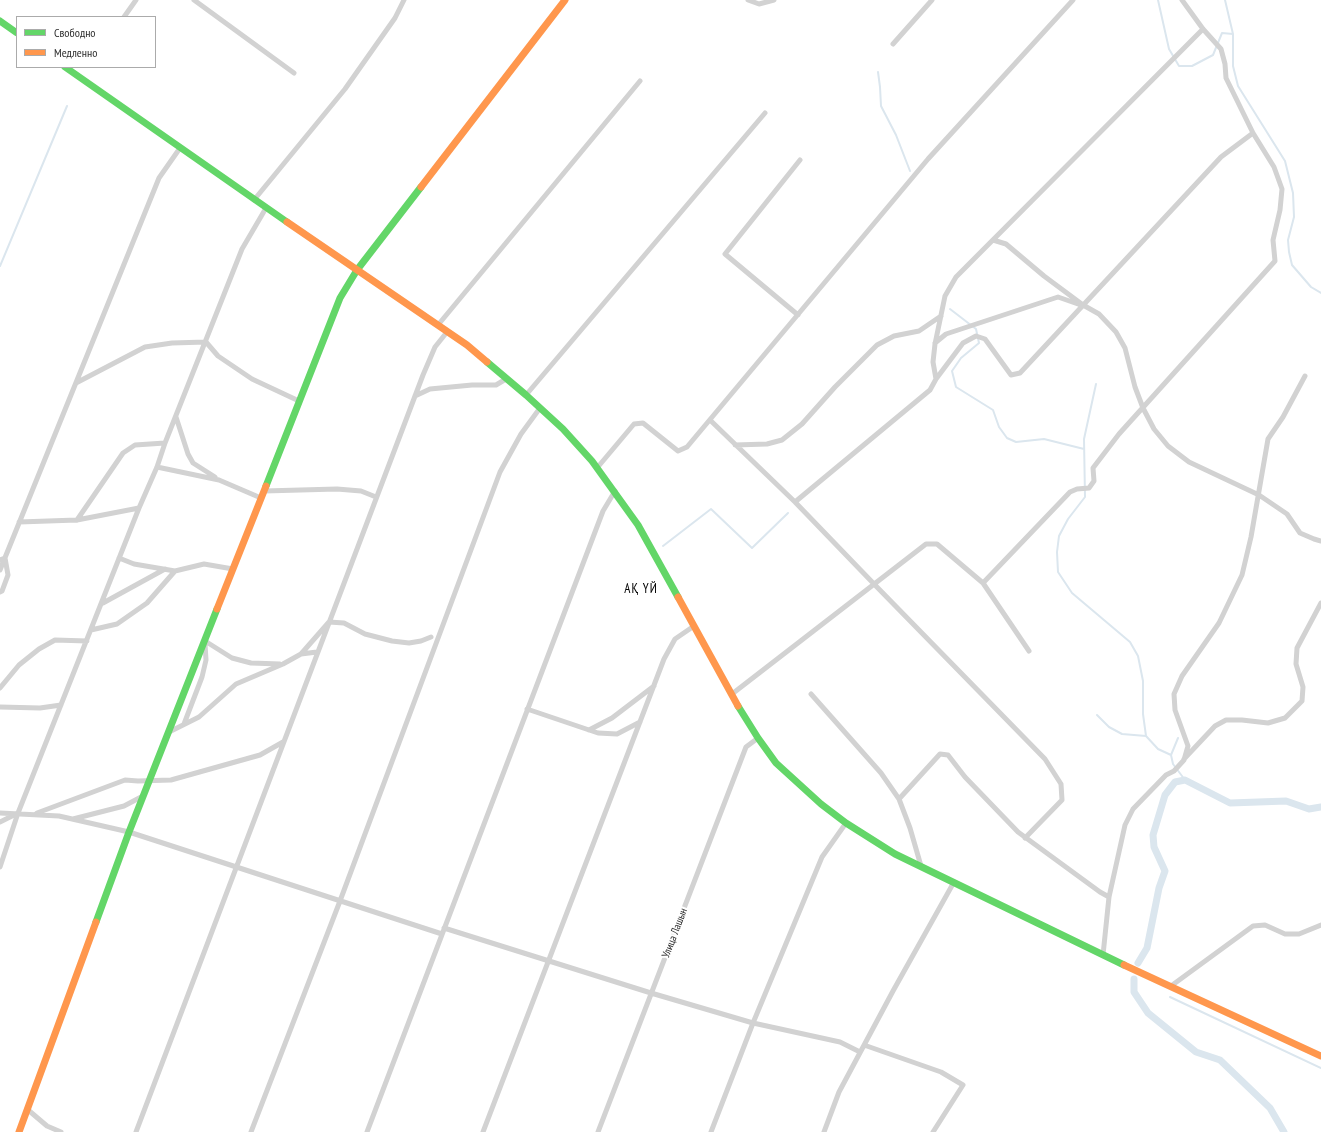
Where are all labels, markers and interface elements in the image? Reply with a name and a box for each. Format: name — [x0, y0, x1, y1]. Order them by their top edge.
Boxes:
legend — [16, 16, 156, 68]
text: Свободно — [54, 25, 96, 40]
text: Медленно — [54, 45, 97, 60]
district label: АҚ ҮЙ — [624, 581, 658, 597]
street label: Улица Лашын — [659, 906, 691, 960]

